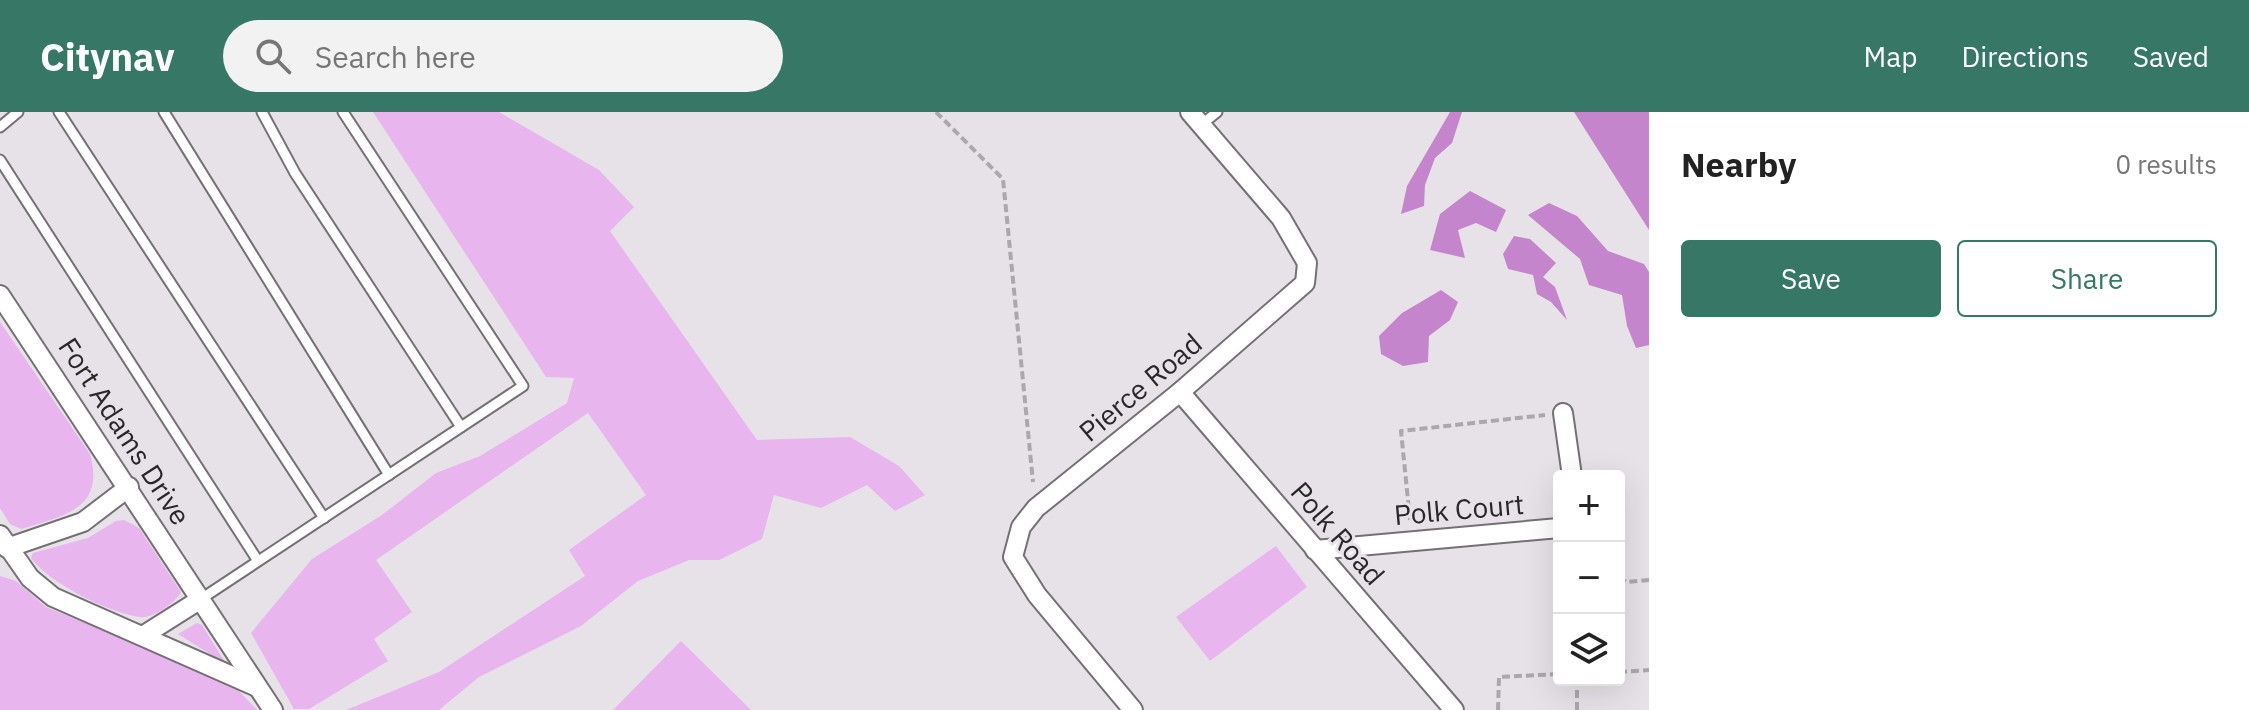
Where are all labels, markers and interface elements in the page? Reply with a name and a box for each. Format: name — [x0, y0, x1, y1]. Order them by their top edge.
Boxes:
search box — [223, 20, 783, 92]
text: Citynav — [40, 32, 175, 81]
icon: search — [251, 34, 295, 78]
text: Search here — [315, 37, 476, 76]
text: Map — [1863, 38, 1917, 75]
text: Directions — [1961, 38, 2089, 75]
text: Saved — [2133, 38, 2209, 75]
text: Nearby — [1681, 142, 1796, 186]
text: 0 results — [2115, 147, 2217, 181]
button: Save — [1681, 240, 1941, 317]
button: Share — [1957, 240, 2217, 317]
street label: Pierce Road — [1071, 325, 1209, 449]
street label: Fort Adams Drive — [51, 330, 199, 532]
map controls — [1553, 470, 1625, 686]
button: + — [1553, 470, 1625, 542]
street label: Polk Road — [1283, 474, 1393, 592]
street label: Polk Court — [1393, 485, 1525, 533]
button: − — [1553, 542, 1625, 614]
button: layers — [1553, 614, 1625, 686]

